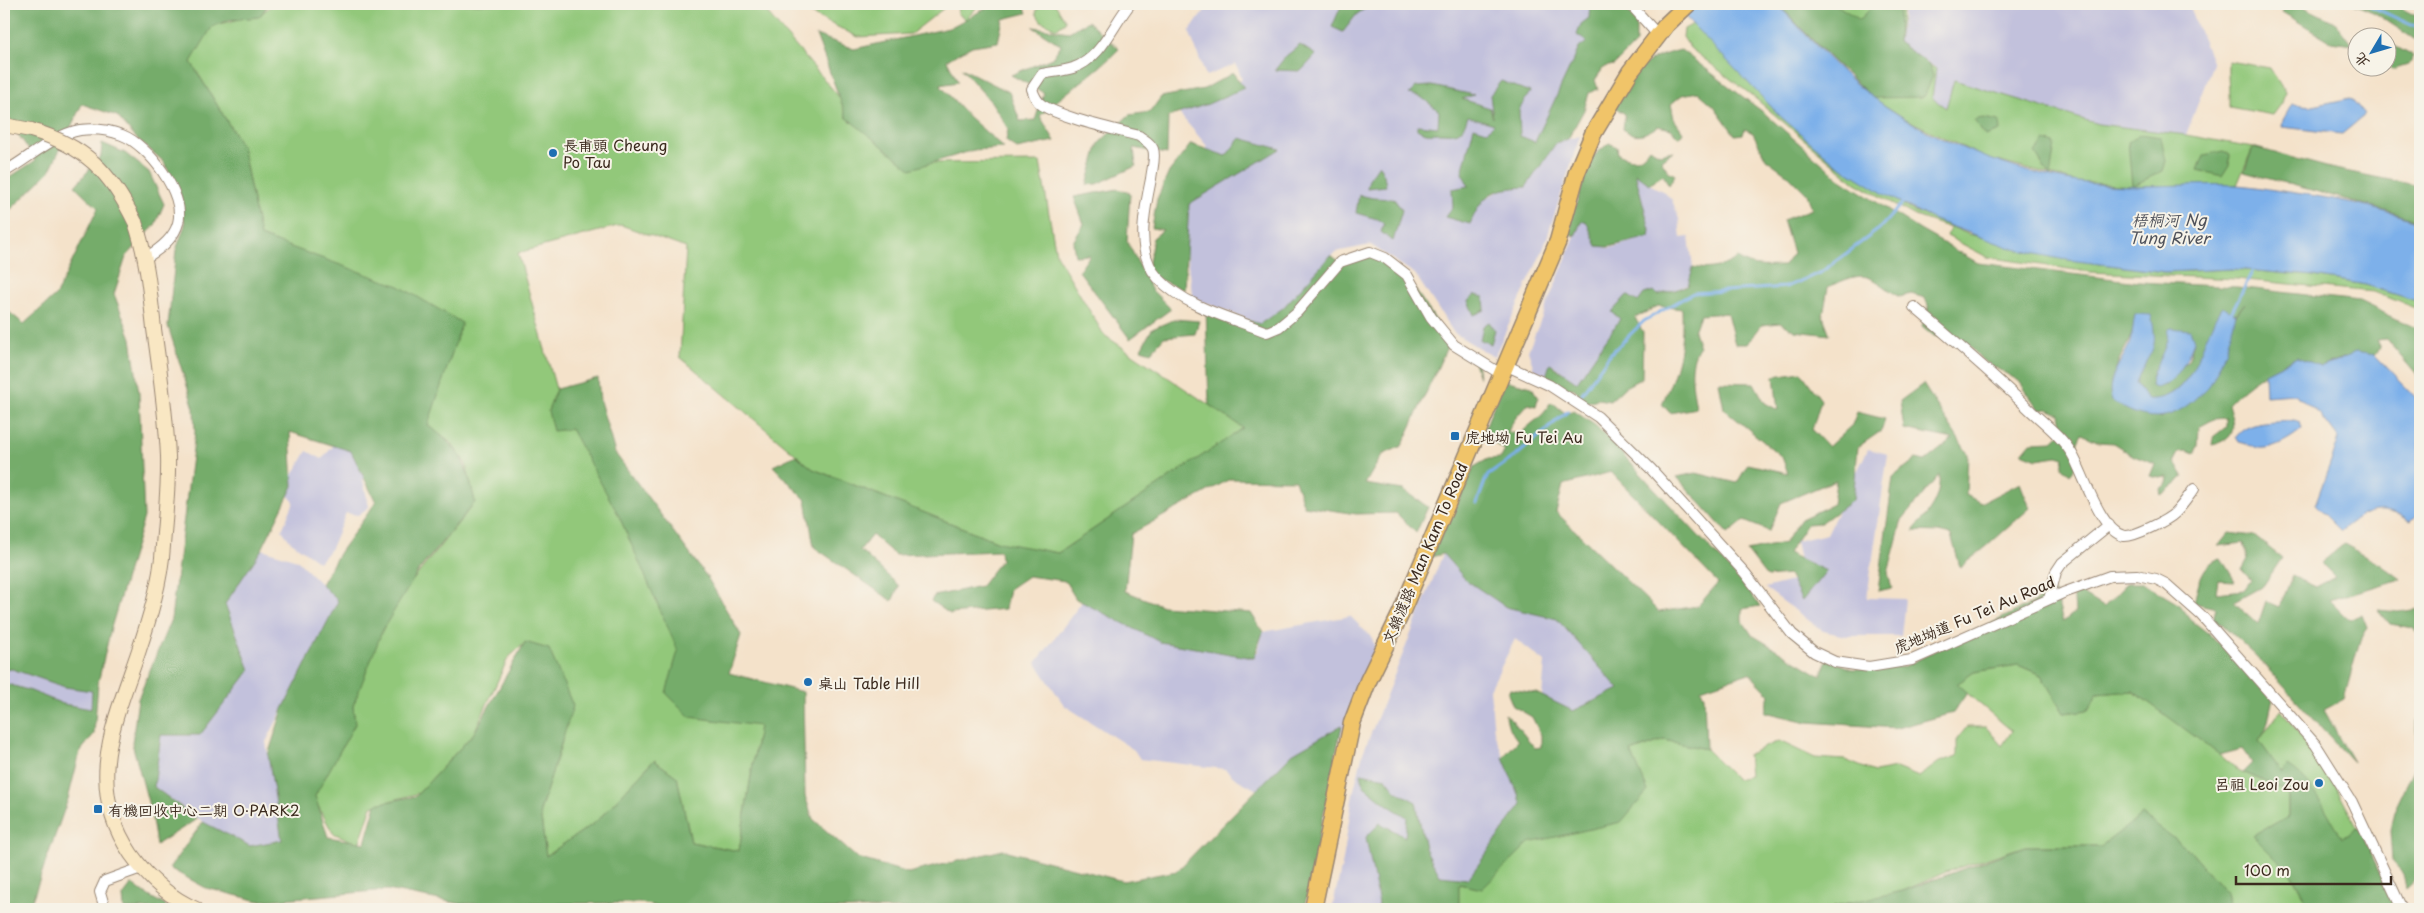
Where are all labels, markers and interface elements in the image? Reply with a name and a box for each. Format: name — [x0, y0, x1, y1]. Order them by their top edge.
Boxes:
north arrow — [2346, 28, 2396, 78]
text: 北 — [2349, 48, 2374, 72]
place label: 長甫頭 Cheung Po Tau — [563, 133, 667, 173]
marker: 長甫頭 Cheung Po Tau — [547, 147, 559, 159]
water label: 梧桐河 Ng Tung River — [2129, 207, 2212, 249]
place label: 虎地坳 Fu Tei Au — [1465, 425, 1583, 448]
marker: 虎地坳 Fu Tei Au — [1449, 430, 1461, 442]
street label: 文錦渡路 Man Kam To Road — [1375, 459, 1473, 647]
street label: 虎地坳道 Fu Tei Au Road — [1890, 570, 2058, 658]
place label: 桌山 Table Hill — [818, 671, 919, 694]
marker: 桌山 Table Hill — [802, 676, 814, 688]
place label: 呂祖 Leoi Zou — [2215, 772, 2309, 795]
marker: 呂祖 Leoi Zou — [2313, 777, 2325, 789]
place label: 有機回收中心二期 O·PARK2 — [108, 798, 300, 821]
marker: 有機回收中心二期 O·PARK2 — [92, 803, 104, 815]
scale bar — [2236, 853, 2392, 885]
text: 100 m — [2244, 858, 2290, 881]

